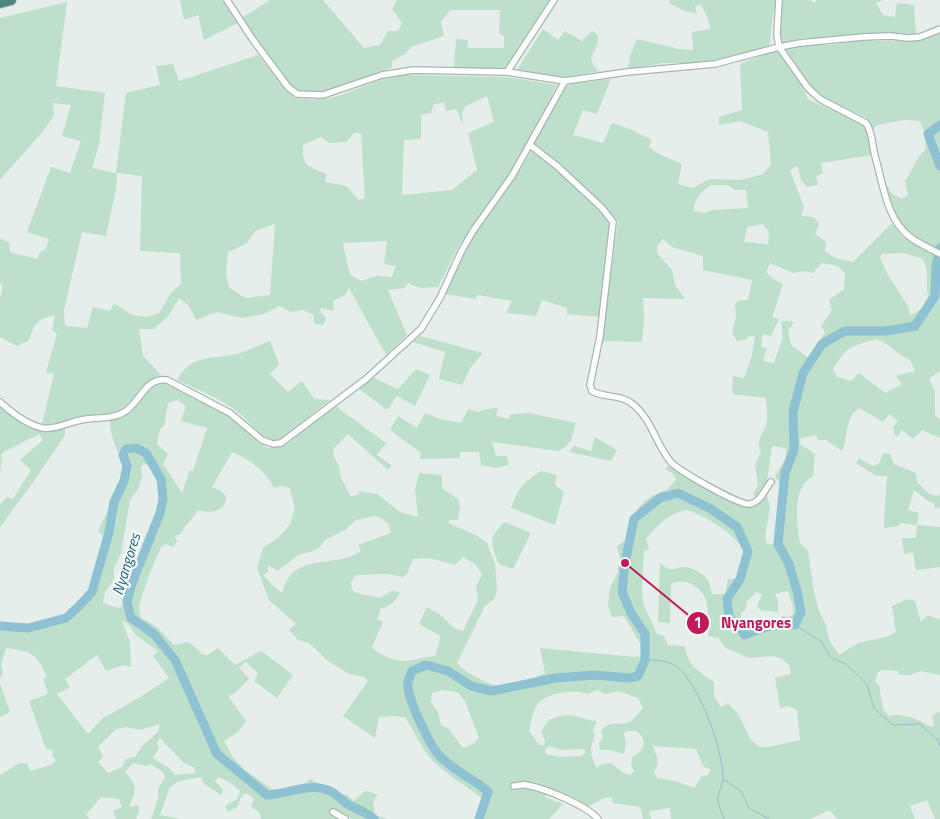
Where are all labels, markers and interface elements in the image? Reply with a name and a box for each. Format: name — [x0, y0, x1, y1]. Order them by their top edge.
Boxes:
water label: Nyangores — [106, 529, 147, 598]
callout: Nyangores — [686, 608, 801, 638]
text: 1 — [694, 611, 702, 634]
text: Nyangores — [721, 611, 791, 634]

